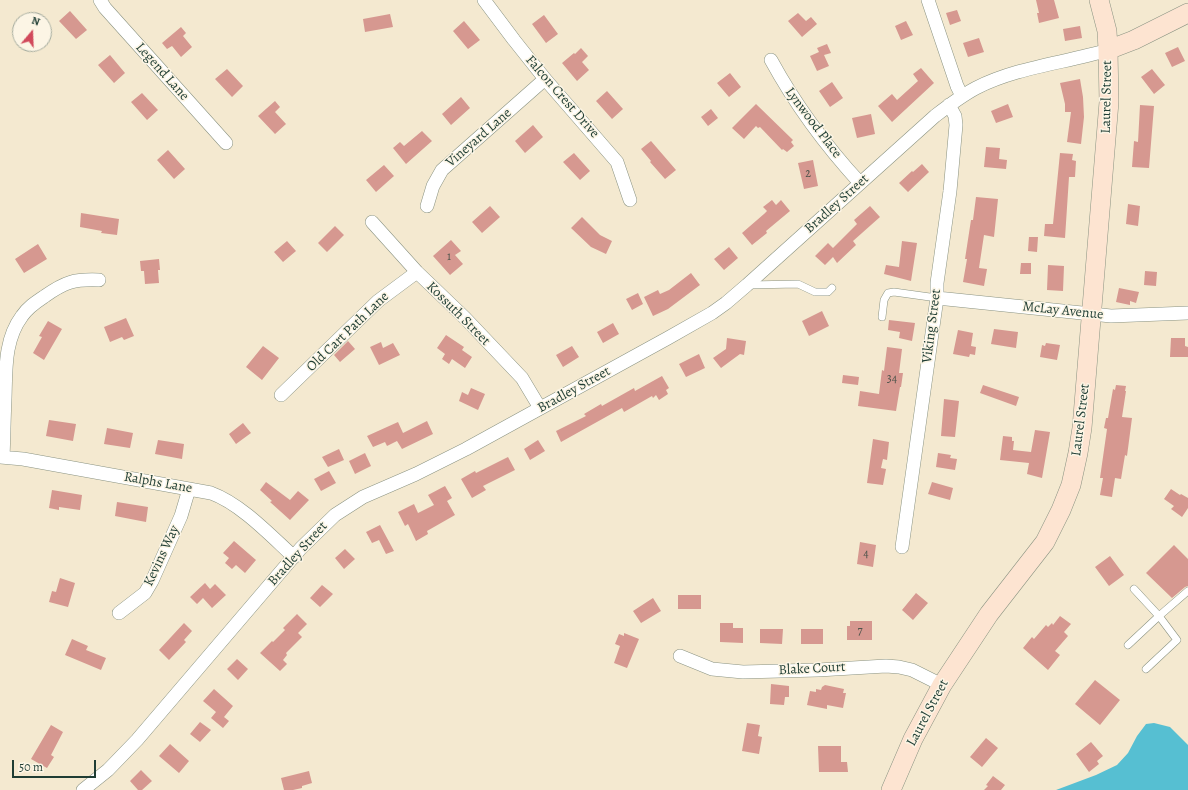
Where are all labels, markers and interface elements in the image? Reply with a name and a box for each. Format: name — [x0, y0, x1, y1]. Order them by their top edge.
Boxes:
north arrow — [12, 12, 52, 52]
text: N — [30, 13, 42, 30]
street label: Legend Lane — [132, 40, 192, 104]
street label: Falcon Crest Drive — [522, 52, 602, 142]
street label: Laurel Street — [1098, 60, 1116, 134]
street label: Lynwood Place — [781, 84, 845, 162]
street label: Vineyard Lane — [443, 105, 515, 171]
house number: 2 — [805, 167, 811, 181]
street label: Bradley Street — [801, 171, 873, 237]
house number: 1 — [447, 250, 451, 264]
street label: Kossuth Street — [423, 279, 493, 349]
street label: Viking Street — [919, 288, 945, 364]
street label: Old Cart Path Lane — [303, 289, 393, 375]
street label: McLay Avenue — [1022, 298, 1104, 324]
street label: Bradley Street — [535, 363, 613, 417]
house number: 34 — [887, 372, 897, 386]
street label: Laurel Street — [1068, 383, 1094, 457]
street label: Ralphs Lane — [123, 469, 193, 497]
street label: Bradley Street — [265, 518, 331, 590]
street label: Kevins Way — [141, 523, 183, 589]
house number: 4 — [863, 547, 869, 561]
house number: 7 — [857, 624, 863, 638]
street label: Blake Court — [778, 659, 846, 679]
street label: Laurel Street — [903, 677, 953, 749]
scale bar — [14, 752, 98, 778]
text: 50 m — [19, 759, 43, 775]

